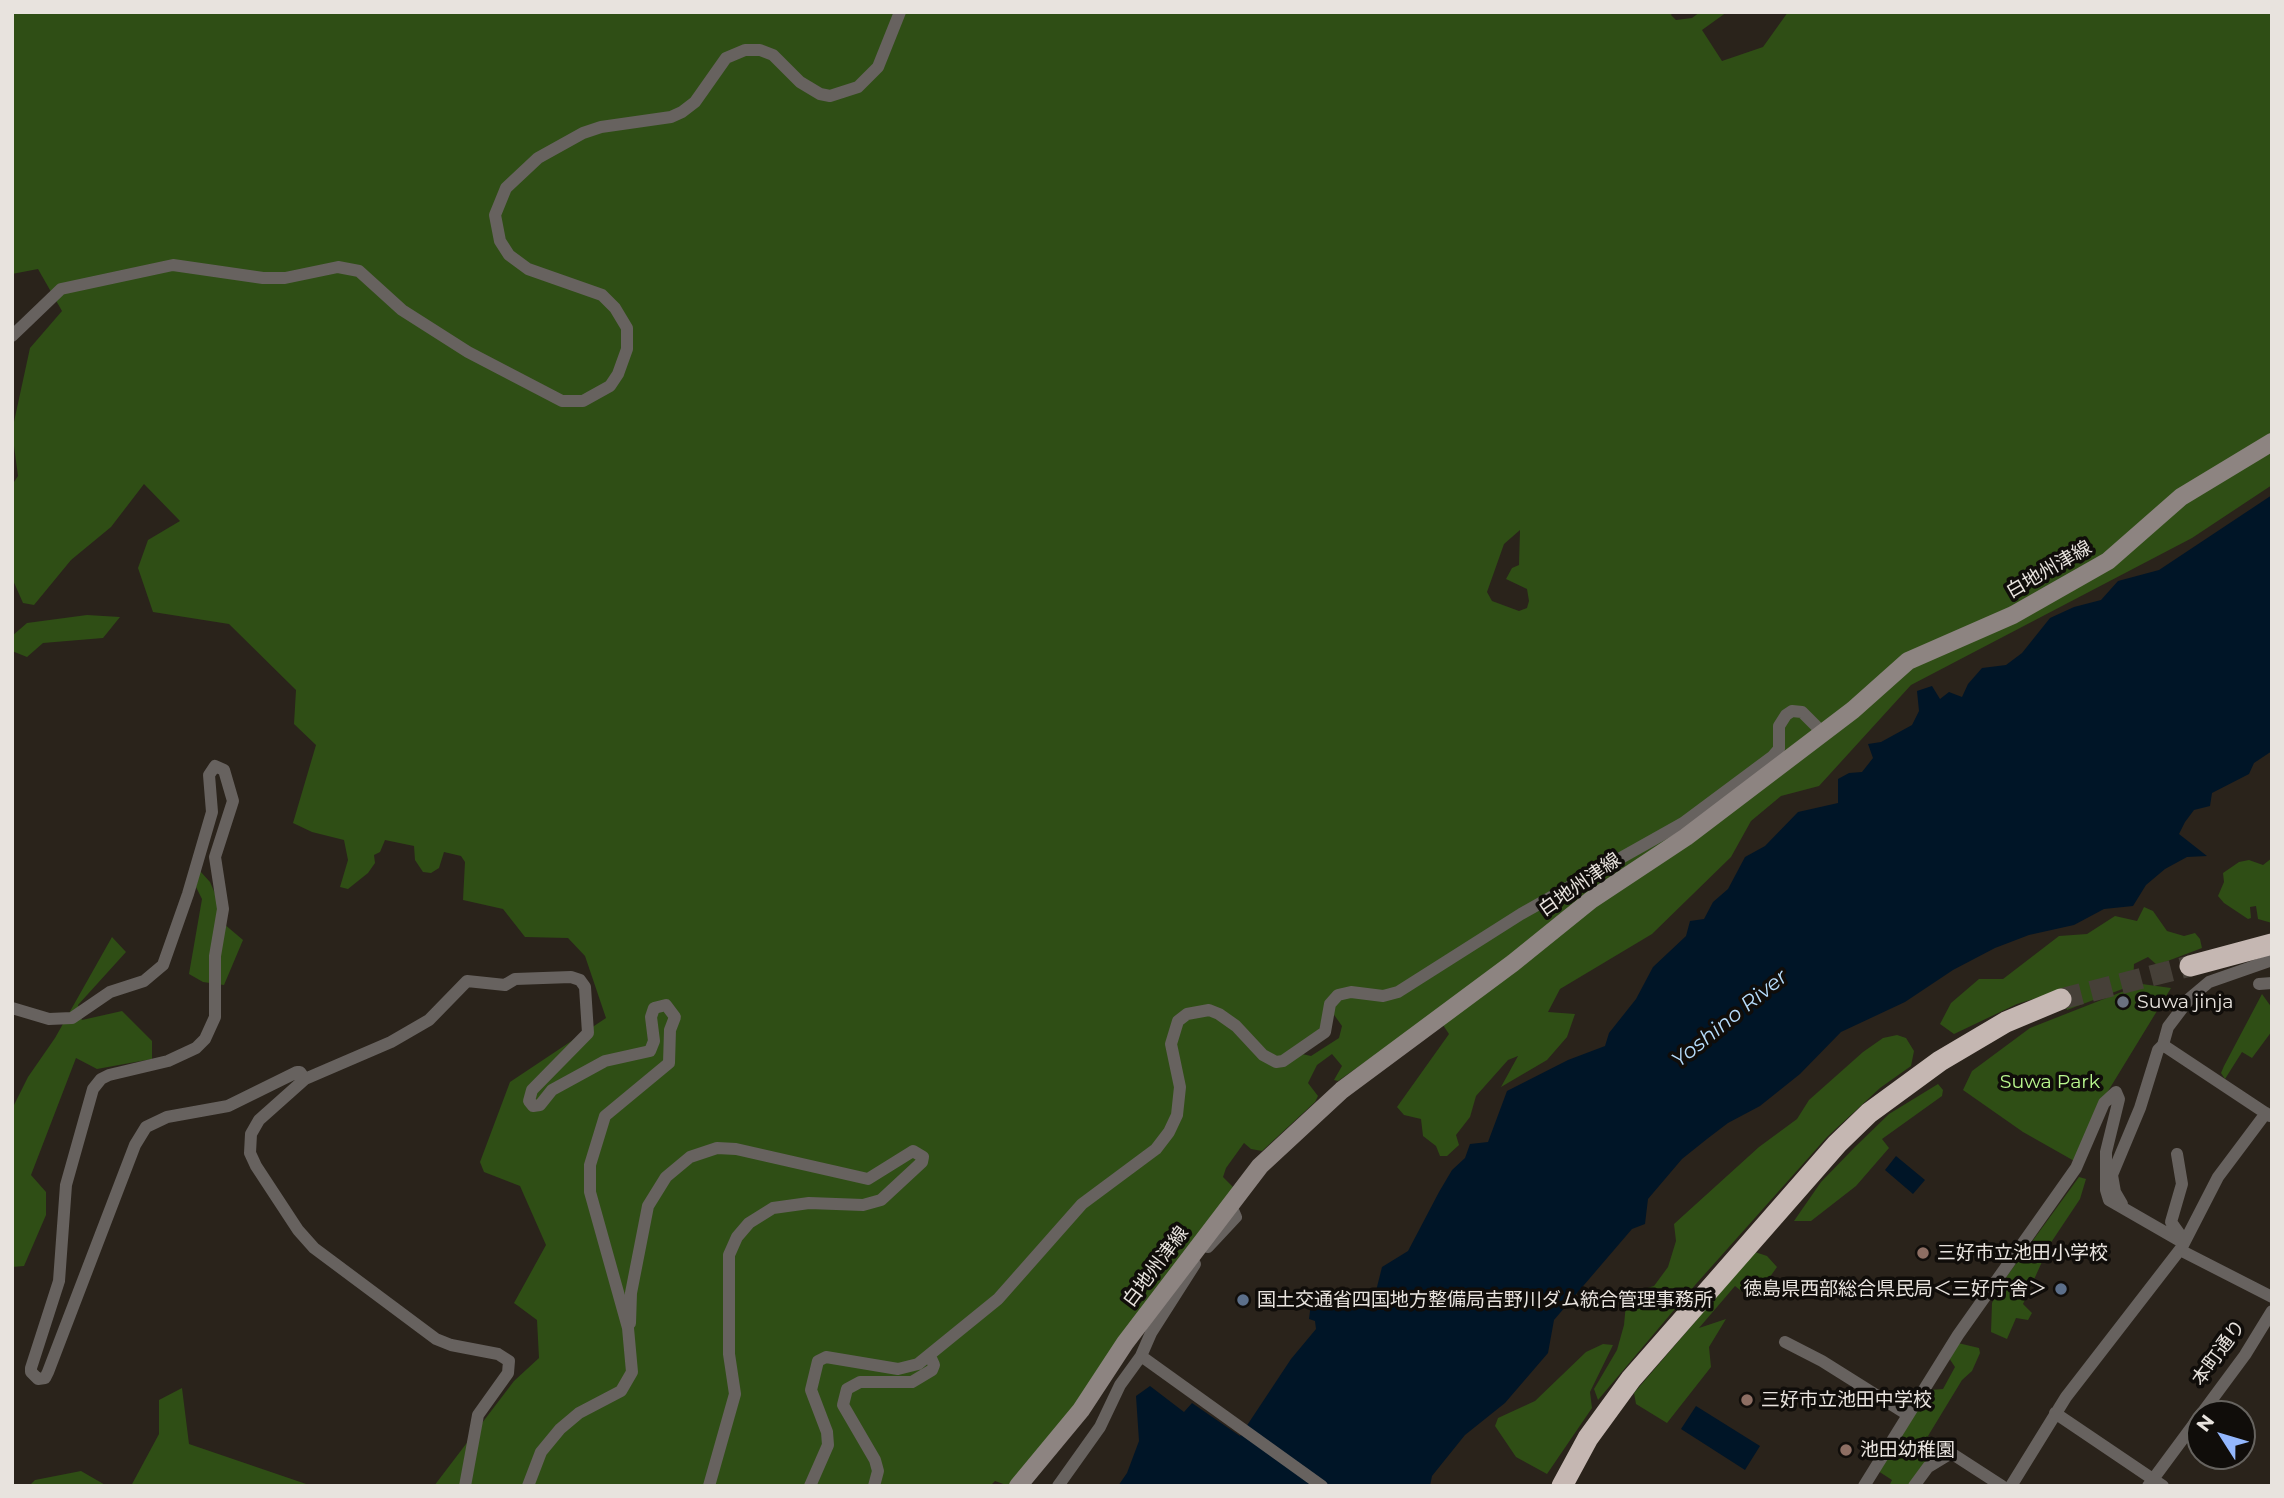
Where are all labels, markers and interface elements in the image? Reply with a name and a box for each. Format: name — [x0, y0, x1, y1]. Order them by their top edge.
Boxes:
street label: 白地州津線 — [2002, 536, 2096, 604]
street label: 白地州津線 — [1535, 848, 1625, 922]
water label: Yoshino River — [1667, 965, 1793, 1073]
place label: Suwa jinja — [2137, 991, 2234, 1013]
marker: Suwa jinja — [2115, 994, 2131, 1010]
park label: Suwa Park — [2000, 1071, 2100, 1093]
street label: 白地州津線 — [1118, 1222, 1194, 1312]
place label: 三好市立池田小学校 — [1937, 1242, 2108, 1264]
marker: 三好市立池田小学校 — [1915, 1245, 1931, 1261]
place label: 徳島県西部総合県民局＜三好庁舎＞ — [1743, 1278, 2047, 1300]
marker: 徳島県西部総合県民局＜三好庁舎＞ — [2053, 1281, 2069, 1297]
place label: 国土交通省四国地方整備局吉野川ダム統合管理事務所 — [1257, 1289, 1713, 1311]
marker: 国土交通省四国地方整備局吉野川ダム統合管理事務所 — [1235, 1292, 1251, 1308]
street label: 本町通り — [2187, 1316, 2251, 1390]
place label: 三好市立池田中学校 — [1761, 1389, 1932, 1411]
marker: 三好市立池田中学校 — [1739, 1392, 1755, 1408]
north arrow — [2186, 1400, 2256, 1470]
text: N — [2192, 1410, 2219, 1436]
place label: 池田幼稚園 — [1860, 1439, 1955, 1461]
marker: 池田幼稚園 — [1838, 1442, 1854, 1458]

